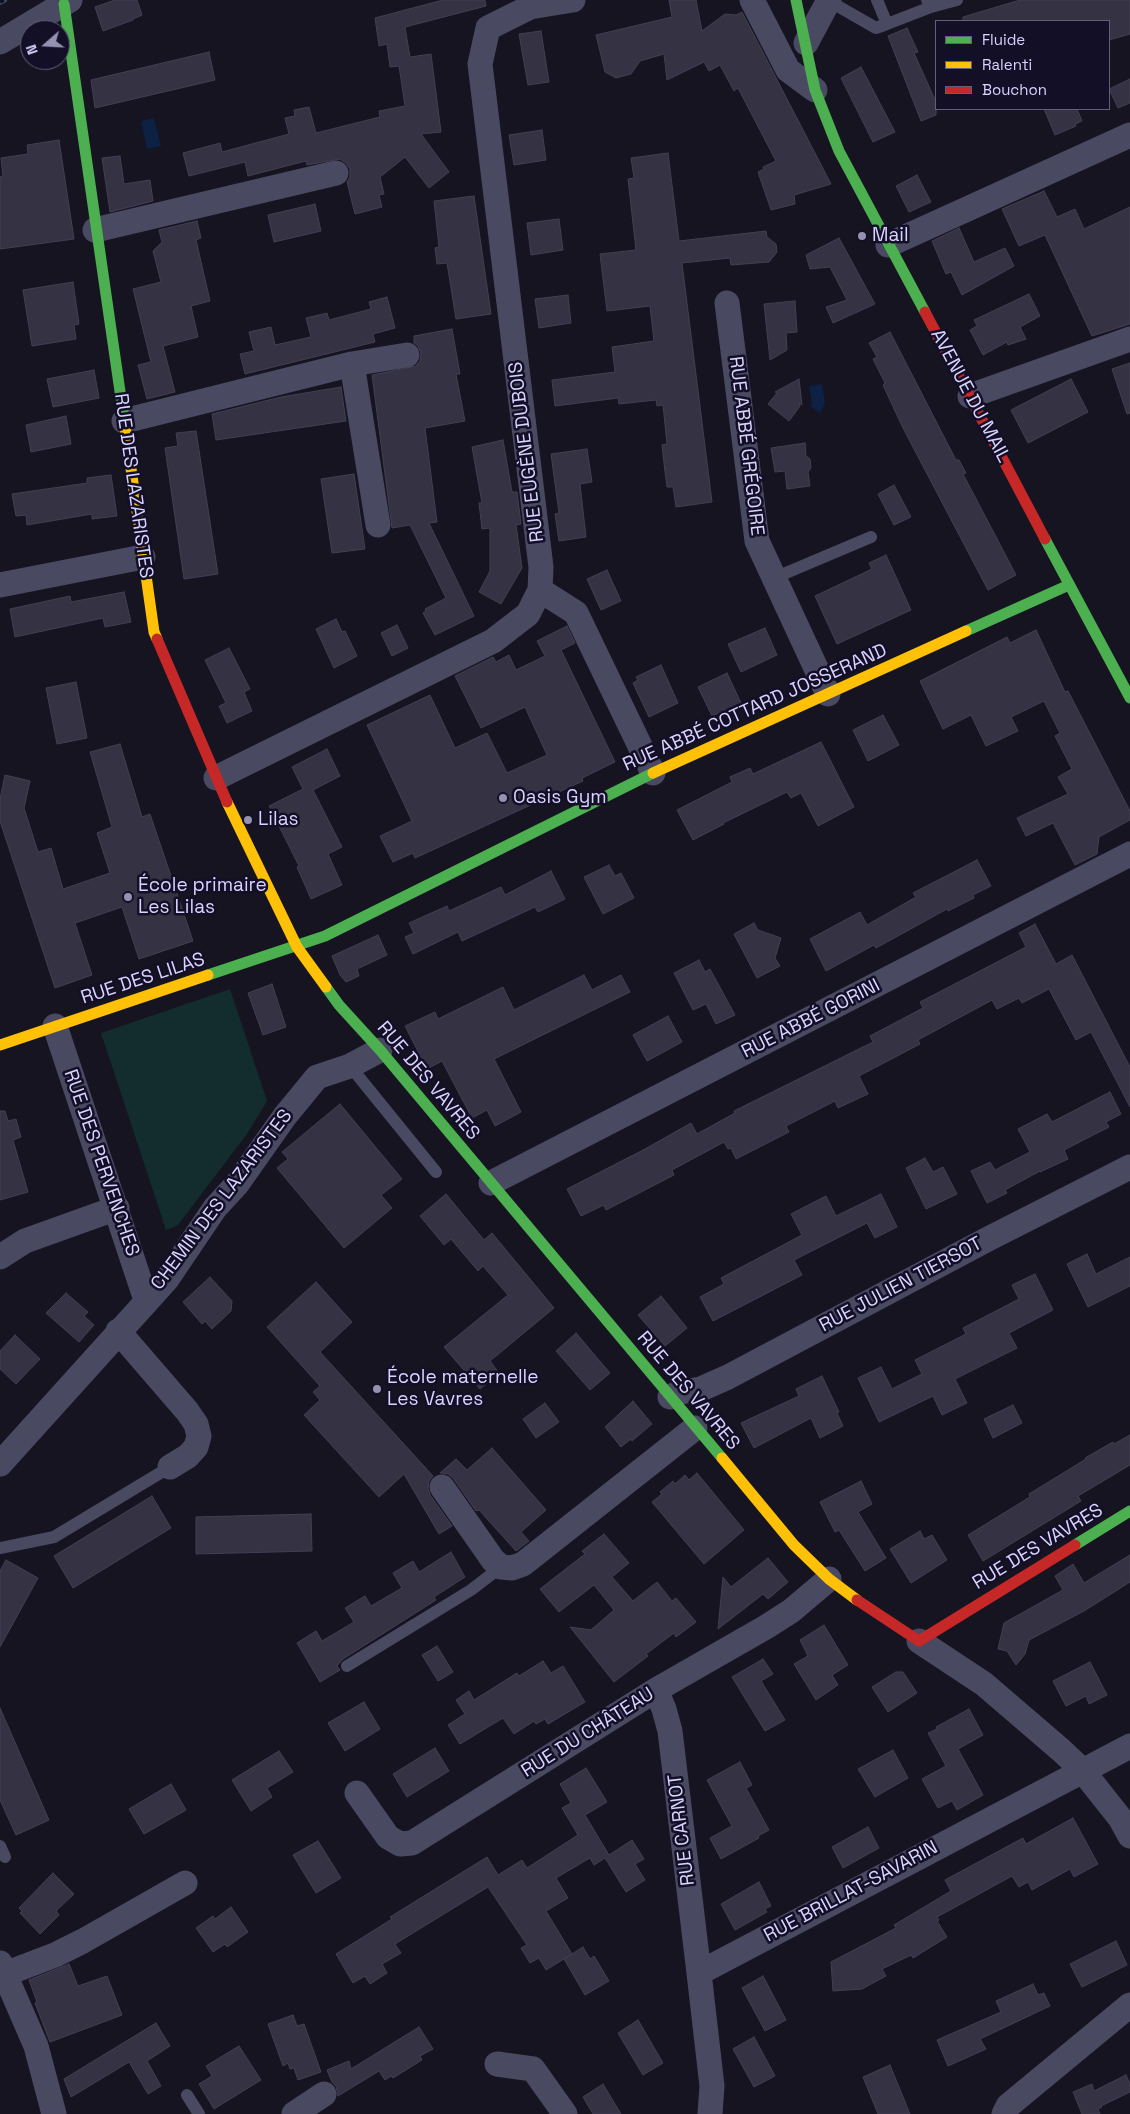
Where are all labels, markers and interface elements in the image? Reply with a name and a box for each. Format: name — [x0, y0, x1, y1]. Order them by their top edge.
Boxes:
north arrow — [20, 20, 70, 70]
legend — [935, 20, 1110, 110]
text: Fluide — [982, 30, 1025, 49]
text: N — [22, 42, 42, 57]
text: Ralenti — [982, 55, 1032, 74]
text: Bouchon — [982, 80, 1047, 99]
place label: Mail — [872, 225, 909, 247]
marker: Mail — [856, 230, 868, 242]
street label: AVENUE DU MAIL — [925, 325, 1015, 467]
street label: RUE ABBÉ GRÉGOIRE — [724, 355, 768, 537]
street label: RUE EUGÈNE DUBOIS — [505, 360, 549, 544]
street label: RUE DES LAZARISTES — [109, 392, 157, 580]
street label: RUE ABBÉ COTTARD JOSSERAND — [620, 639, 890, 777]
place label: Oasis Gym — [513, 787, 607, 809]
marker: Oasis Gym — [497, 792, 509, 804]
place label: Lilas — [258, 809, 299, 831]
marker: Lilas — [242, 814, 254, 826]
place label: École primaire Les Lilas — [138, 875, 267, 919]
marker: École primaire Les Lilas — [122, 891, 134, 903]
street label: RUE DES LILAS — [78, 948, 208, 1010]
street label: RUE ABBÉ GORINI — [738, 974, 884, 1064]
street label: RUE DES VAVRES — [372, 1017, 484, 1145]
street label: RUE DES PERVENCHES — [58, 1067, 144, 1259]
street label: CHEMIN DES LAZARISTES — [147, 1105, 297, 1295]
street label: RUE JULIEN TIERSOT — [816, 1232, 986, 1338]
street label: RUE DES VAVRES — [632, 1327, 744, 1455]
place label: École maternelle Les Vavres — [387, 1367, 539, 1411]
marker: École maternelle Les Vavres — [371, 1383, 383, 1395]
street label: RUE DES VAVRES — [969, 1499, 1107, 1595]
street label: RUE DU CHÂTEAU — [518, 1683, 658, 1783]
street label: RUE CARNOT — [664, 1773, 700, 1887]
street label: RUE BRILLAT-SAVARIN — [760, 1837, 942, 1947]

